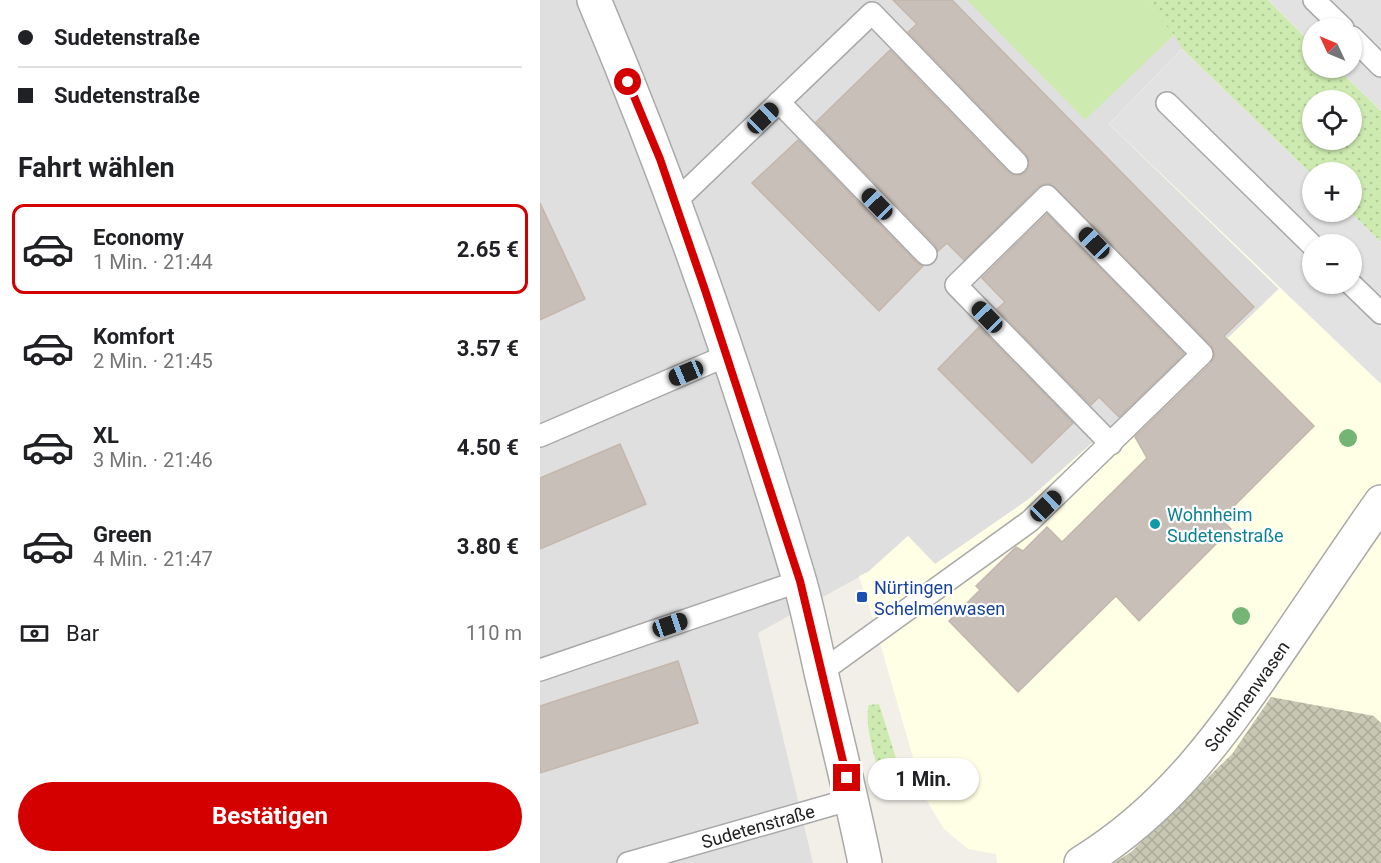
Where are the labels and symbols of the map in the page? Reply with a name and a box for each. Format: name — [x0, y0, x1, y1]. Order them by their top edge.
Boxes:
north arrow — [1302, 18, 1362, 78]
route start — [614, 68, 641, 95]
car — [744, 99, 782, 137]
car — [858, 185, 896, 223]
car — [1075, 224, 1113, 262]
car — [968, 298, 1006, 336]
car — [666, 358, 706, 388]
car — [1027, 487, 1065, 525]
place label: Wohnheim Sudetenstraße — [1167, 504, 1284, 546]
marker: Wohnheim Sudetenstraße — [1148, 517, 1162, 531]
place label: Nürtingen Schelmenwasen — [874, 577, 1005, 619]
marker: Nürtingen Schelmenwasen — [855, 590, 869, 604]
car — [650, 611, 690, 639]
street label: Schelmenwasen — [1199, 637, 1293, 756]
callout: 1 Min. — [868, 757, 979, 799]
route end — [833, 764, 860, 791]
street label: Sudetenstraße — [699, 800, 817, 852]

